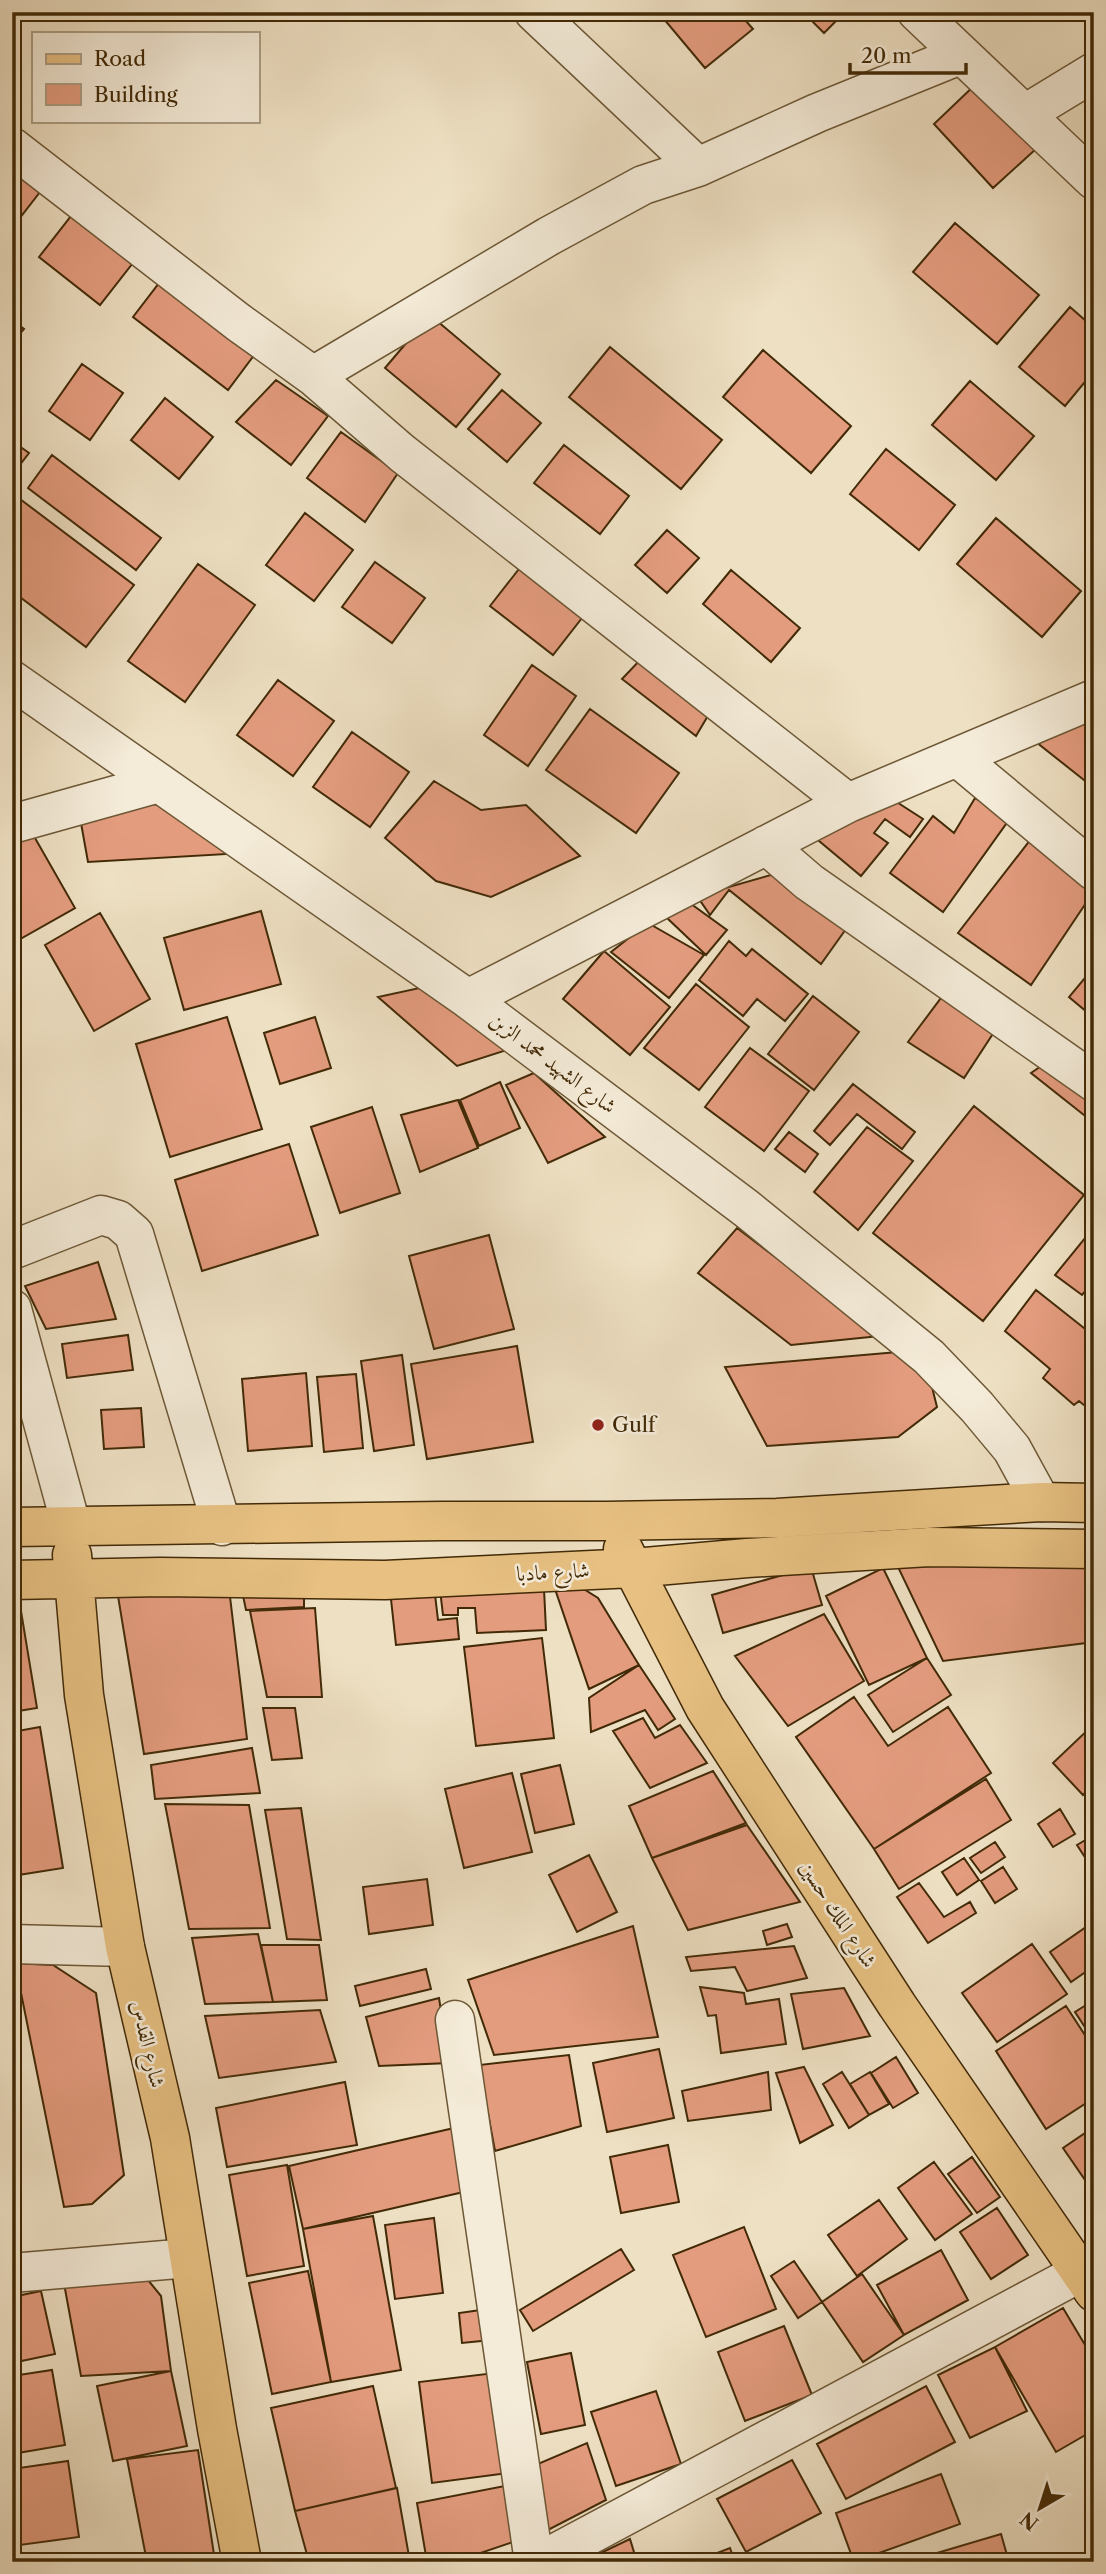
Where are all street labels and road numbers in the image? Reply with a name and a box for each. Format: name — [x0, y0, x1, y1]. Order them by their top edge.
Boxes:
street label: شارع الشهيد محمد الزبن — [481, 1007, 622, 1123]
street label: شارع مادبا — [516, 1557, 591, 1592]
street label: شارع الملك حسين — [790, 1856, 882, 1975]
street label: شارع القدس — [120, 1998, 171, 2091]

